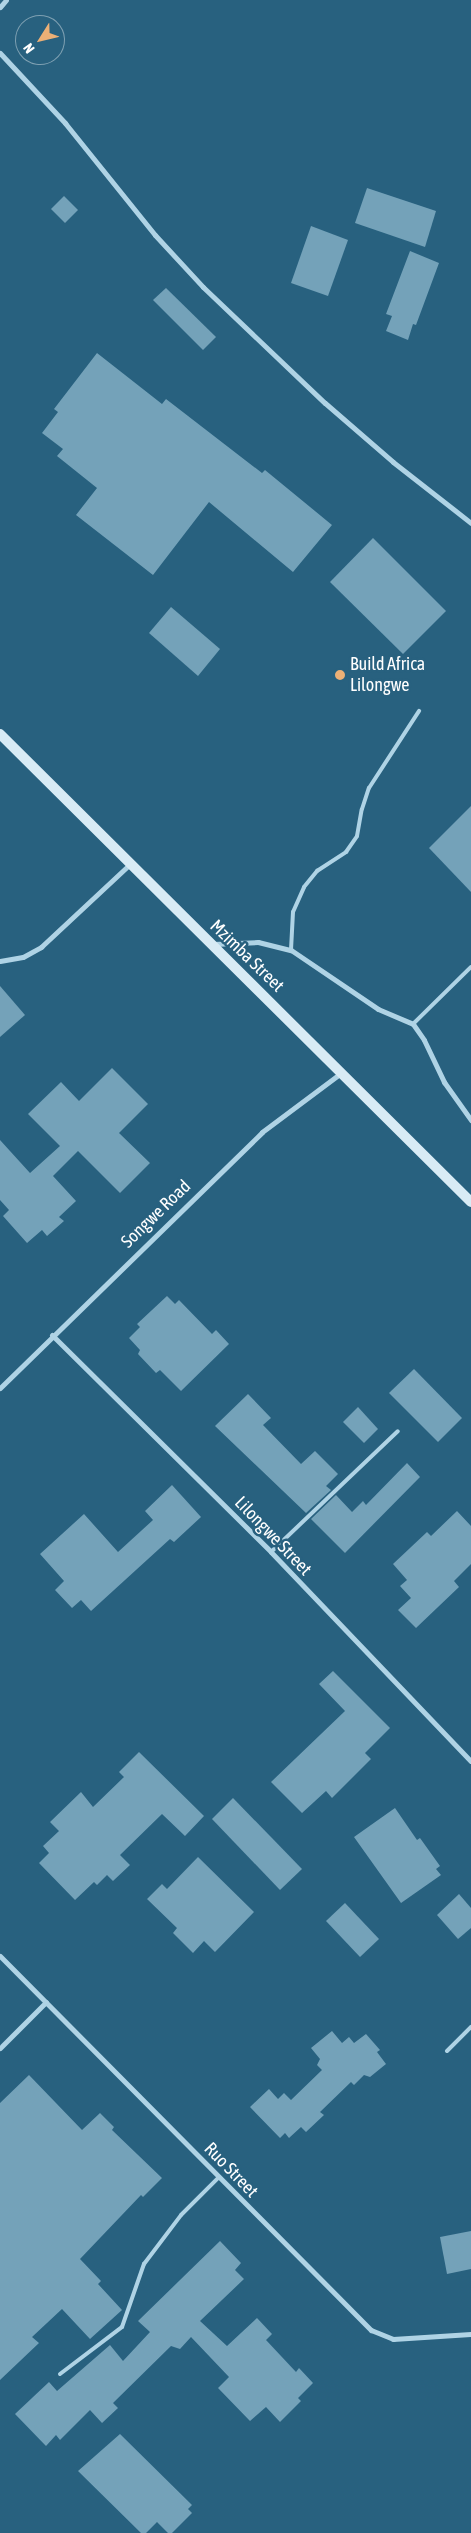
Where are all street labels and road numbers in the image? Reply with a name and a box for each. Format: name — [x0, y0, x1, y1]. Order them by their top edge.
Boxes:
street label: Mzimba Street — [206, 915, 288, 997]
street label: Songwe Road — [117, 1176, 195, 1252]
street label: Lilongwe Street — [230, 1492, 316, 1580]
street label: Ruo Street — [200, 2138, 262, 2202]

